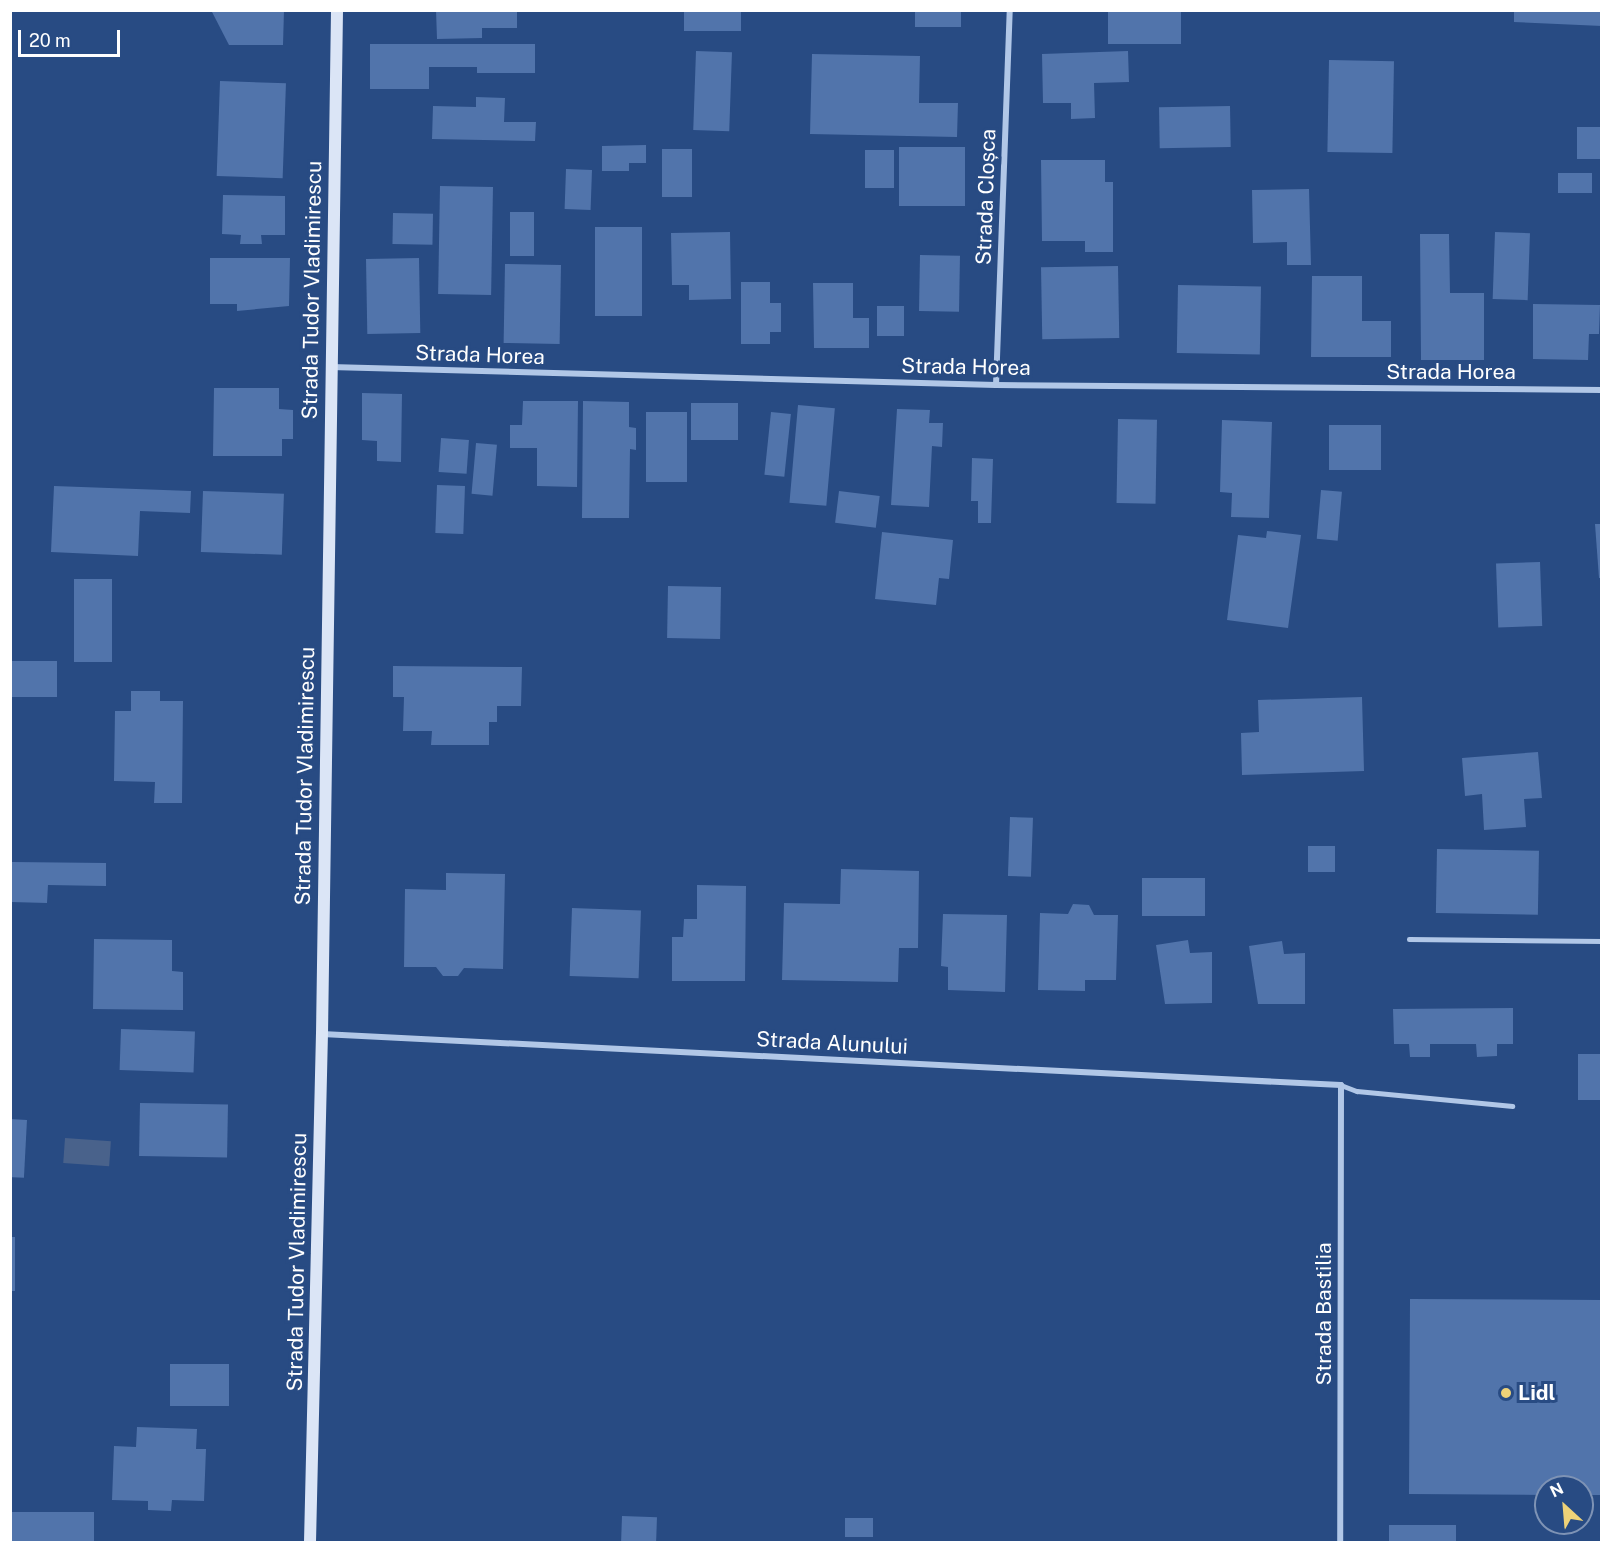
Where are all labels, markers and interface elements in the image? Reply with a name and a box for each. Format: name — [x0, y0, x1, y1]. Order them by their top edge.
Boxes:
scale bar — [21, 18, 123, 56]
text: 20 m — [29, 30, 71, 51]
street label: Strada Cloșca — [971, 129, 1001, 265]
street label: Strada Tudor Vladimirescu — [297, 160, 327, 420]
street label: Strada Horea — [415, 340, 545, 370]
street label: Strada Horea — [901, 353, 1031, 381]
street label: Strada Horea — [1386, 359, 1516, 385]
street label: Strada Tudor Vladimirescu — [290, 646, 320, 906]
street label: Strada Alunului — [756, 1026, 908, 1060]
street label: Strada Tudor Vladimirescu — [282, 1132, 312, 1392]
street label: Strada Bastilia — [1311, 1242, 1337, 1386]
place label: Lidl — [1518, 1380, 1555, 1406]
marker: Lidl — [1499, 1386, 1513, 1400]
north arrow — [1534, 1475, 1594, 1535]
text: N — [1547, 1479, 1567, 1501]

